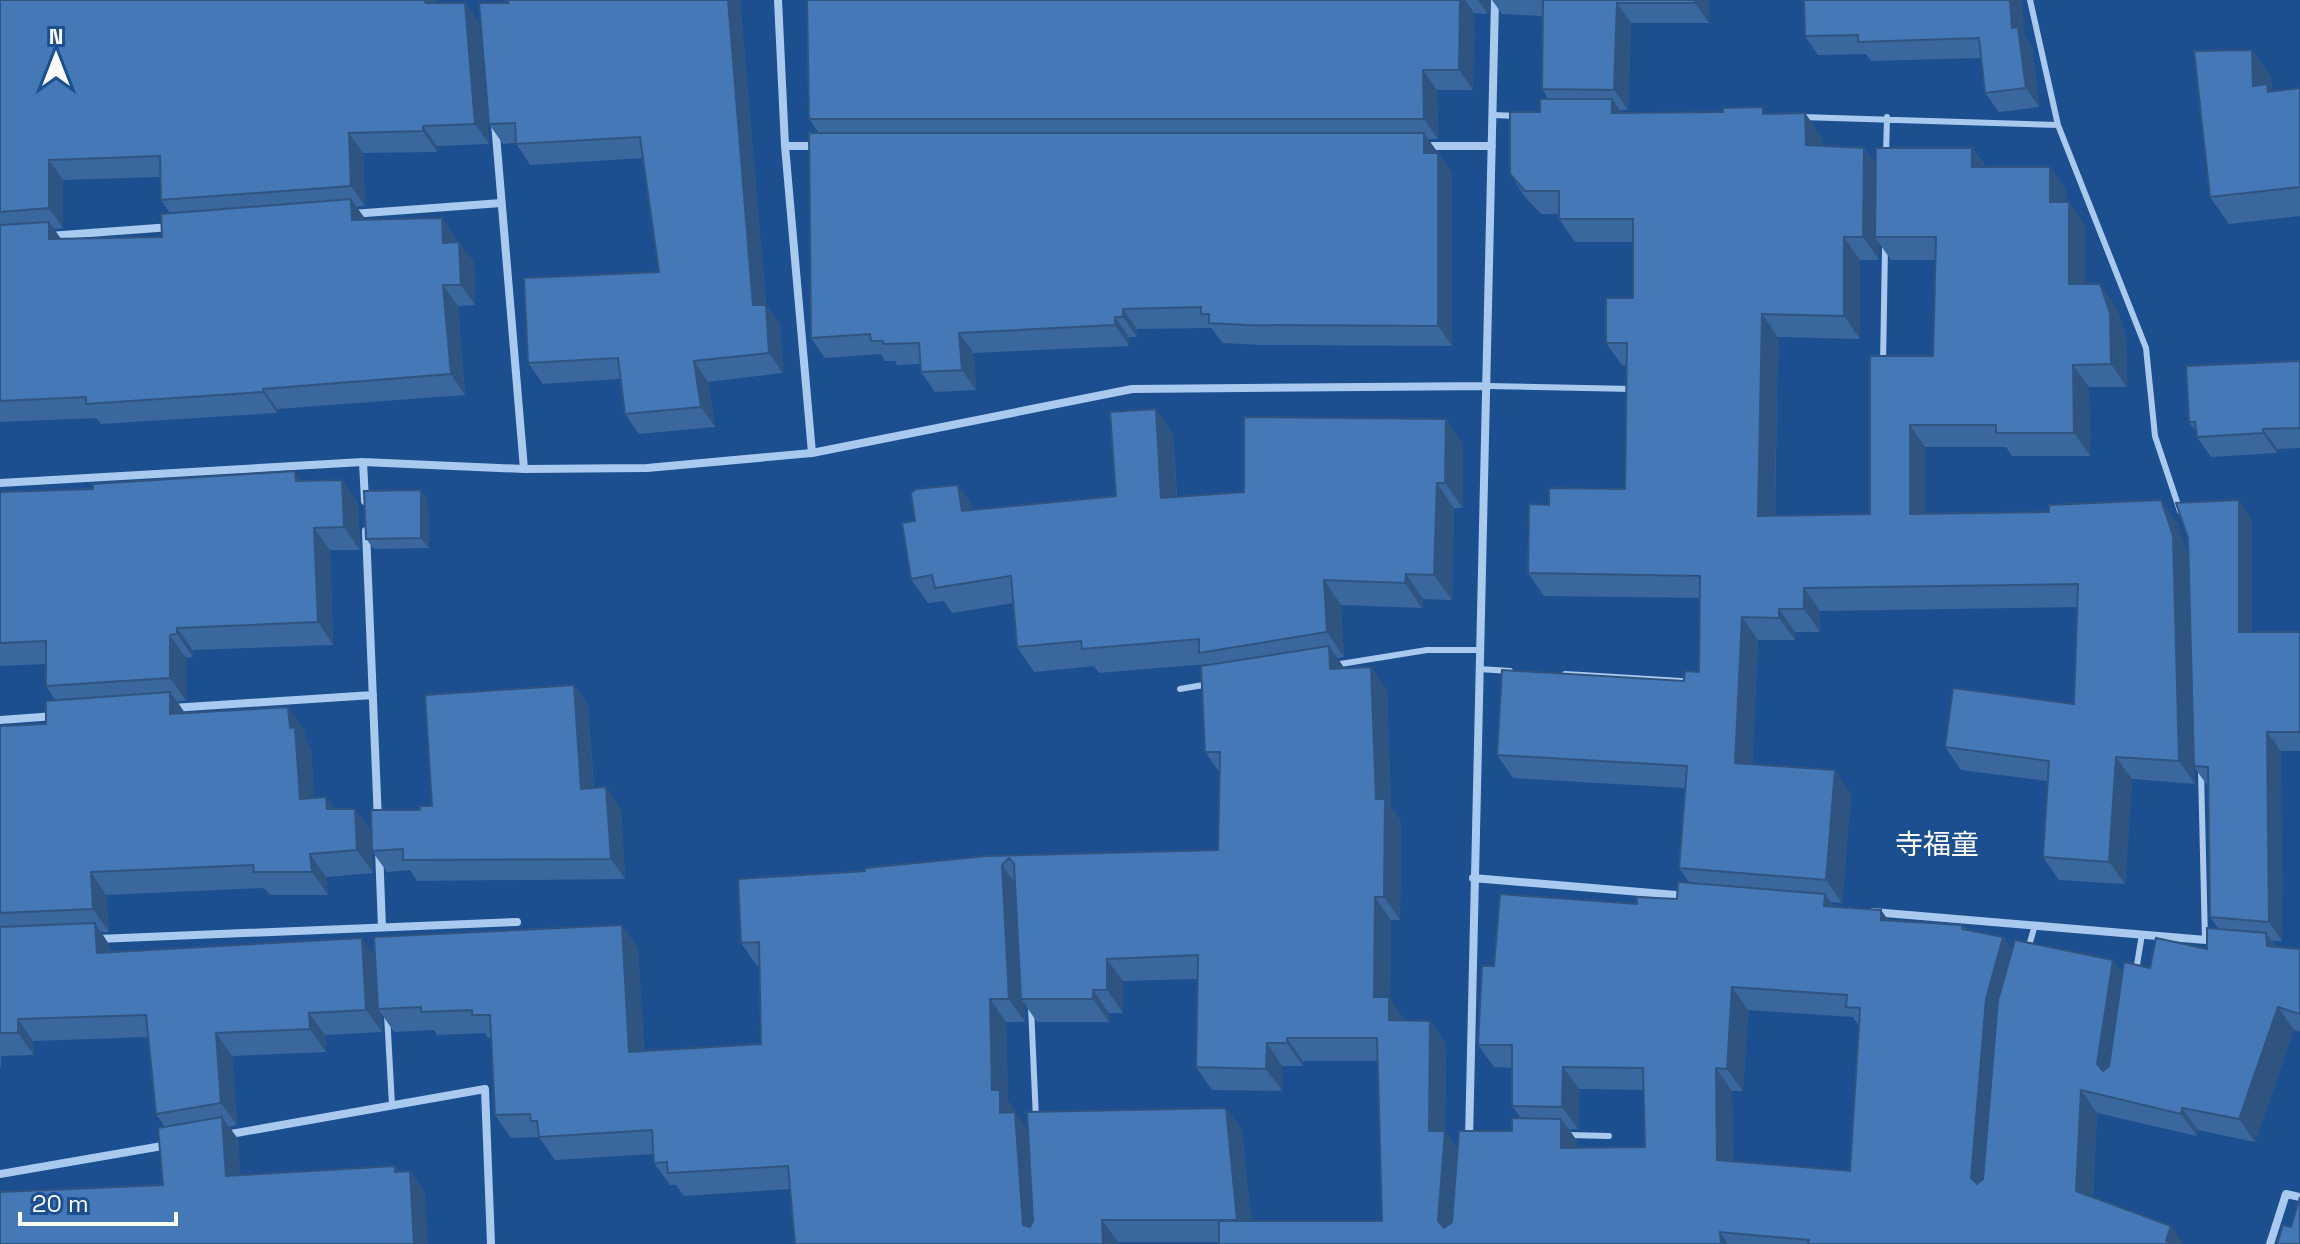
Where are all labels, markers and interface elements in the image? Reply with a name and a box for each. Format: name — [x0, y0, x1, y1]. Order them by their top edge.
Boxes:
north arrow — [16, 16, 96, 96]
text: N — [49, 22, 63, 50]
district label: 寺福童 — [1895, 826, 1979, 862]
scale bar — [20, 1176, 176, 1226]
text: 20 m — [32, 1188, 89, 1219]

